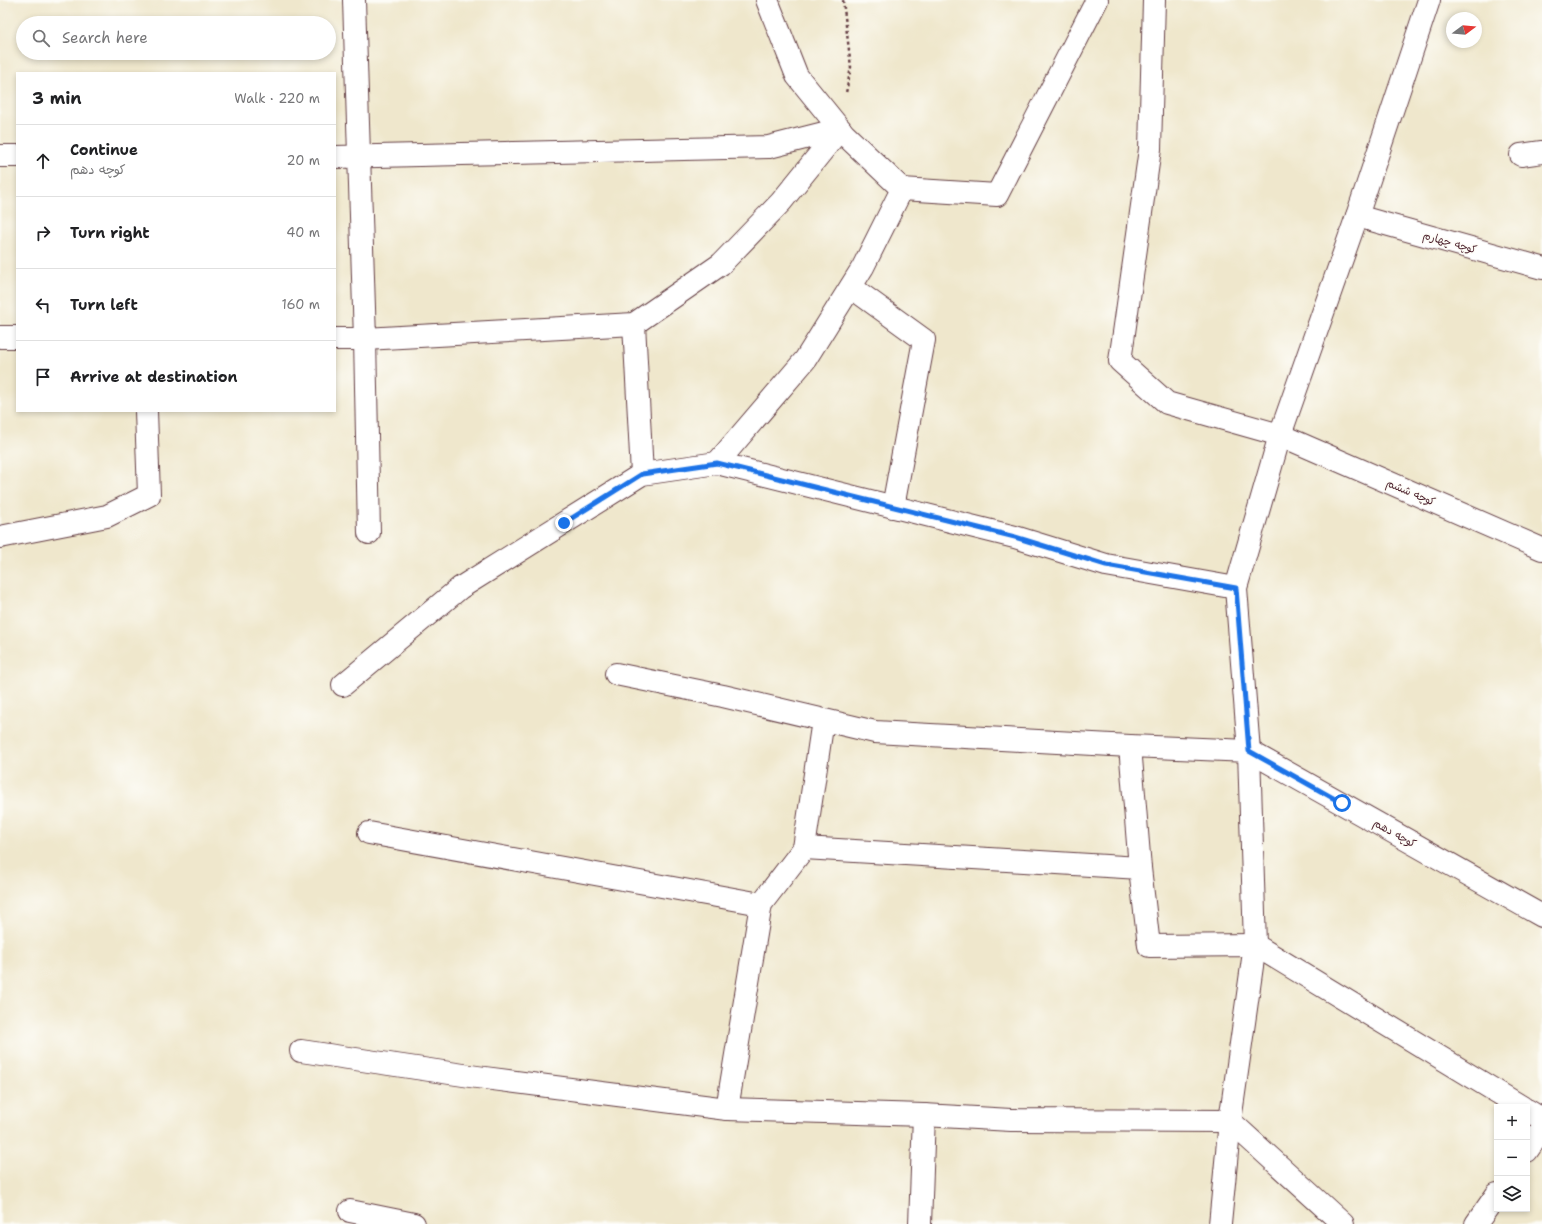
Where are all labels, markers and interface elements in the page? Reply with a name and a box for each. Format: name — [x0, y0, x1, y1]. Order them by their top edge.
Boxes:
north arrow — [1446, 12, 1482, 48]
search box — [16, 16, 336, 60]
icon: search — [30, 27, 52, 49]
text: Search here — [62, 28, 148, 48]
text: 3 min — [32, 87, 82, 109]
text: Walk · 220 m — [234, 90, 320, 107]
text: Continue — [70, 140, 138, 160]
icon: ahead — [32, 150, 54, 172]
text: 20 m — [287, 152, 320, 169]
text: کوچه دهم — [70, 161, 125, 178]
icon: right — [32, 222, 54, 244]
text: Turn right — [70, 223, 150, 243]
text: 40 m — [286, 224, 320, 241]
street label: کوچه چهارم — [1421, 228, 1479, 258]
icon: left — [32, 294, 54, 316]
text: Turn left — [70, 295, 138, 315]
text: 160 m — [282, 296, 320, 313]
icon: arrive — [32, 366, 54, 388]
text: Arrive at destination — [70, 367, 238, 387]
street label: کوچه ششم — [1383, 475, 1438, 511]
route end — [555, 514, 573, 532]
route start — [1333, 794, 1351, 812]
street label: کوچه دهم — [1370, 815, 1419, 852]
map controls — [1494, 1104, 1530, 1212]
button: + — [1494, 1104, 1530, 1140]
button: − — [1494, 1140, 1530, 1176]
button: layers — [1494, 1176, 1530, 1212]

